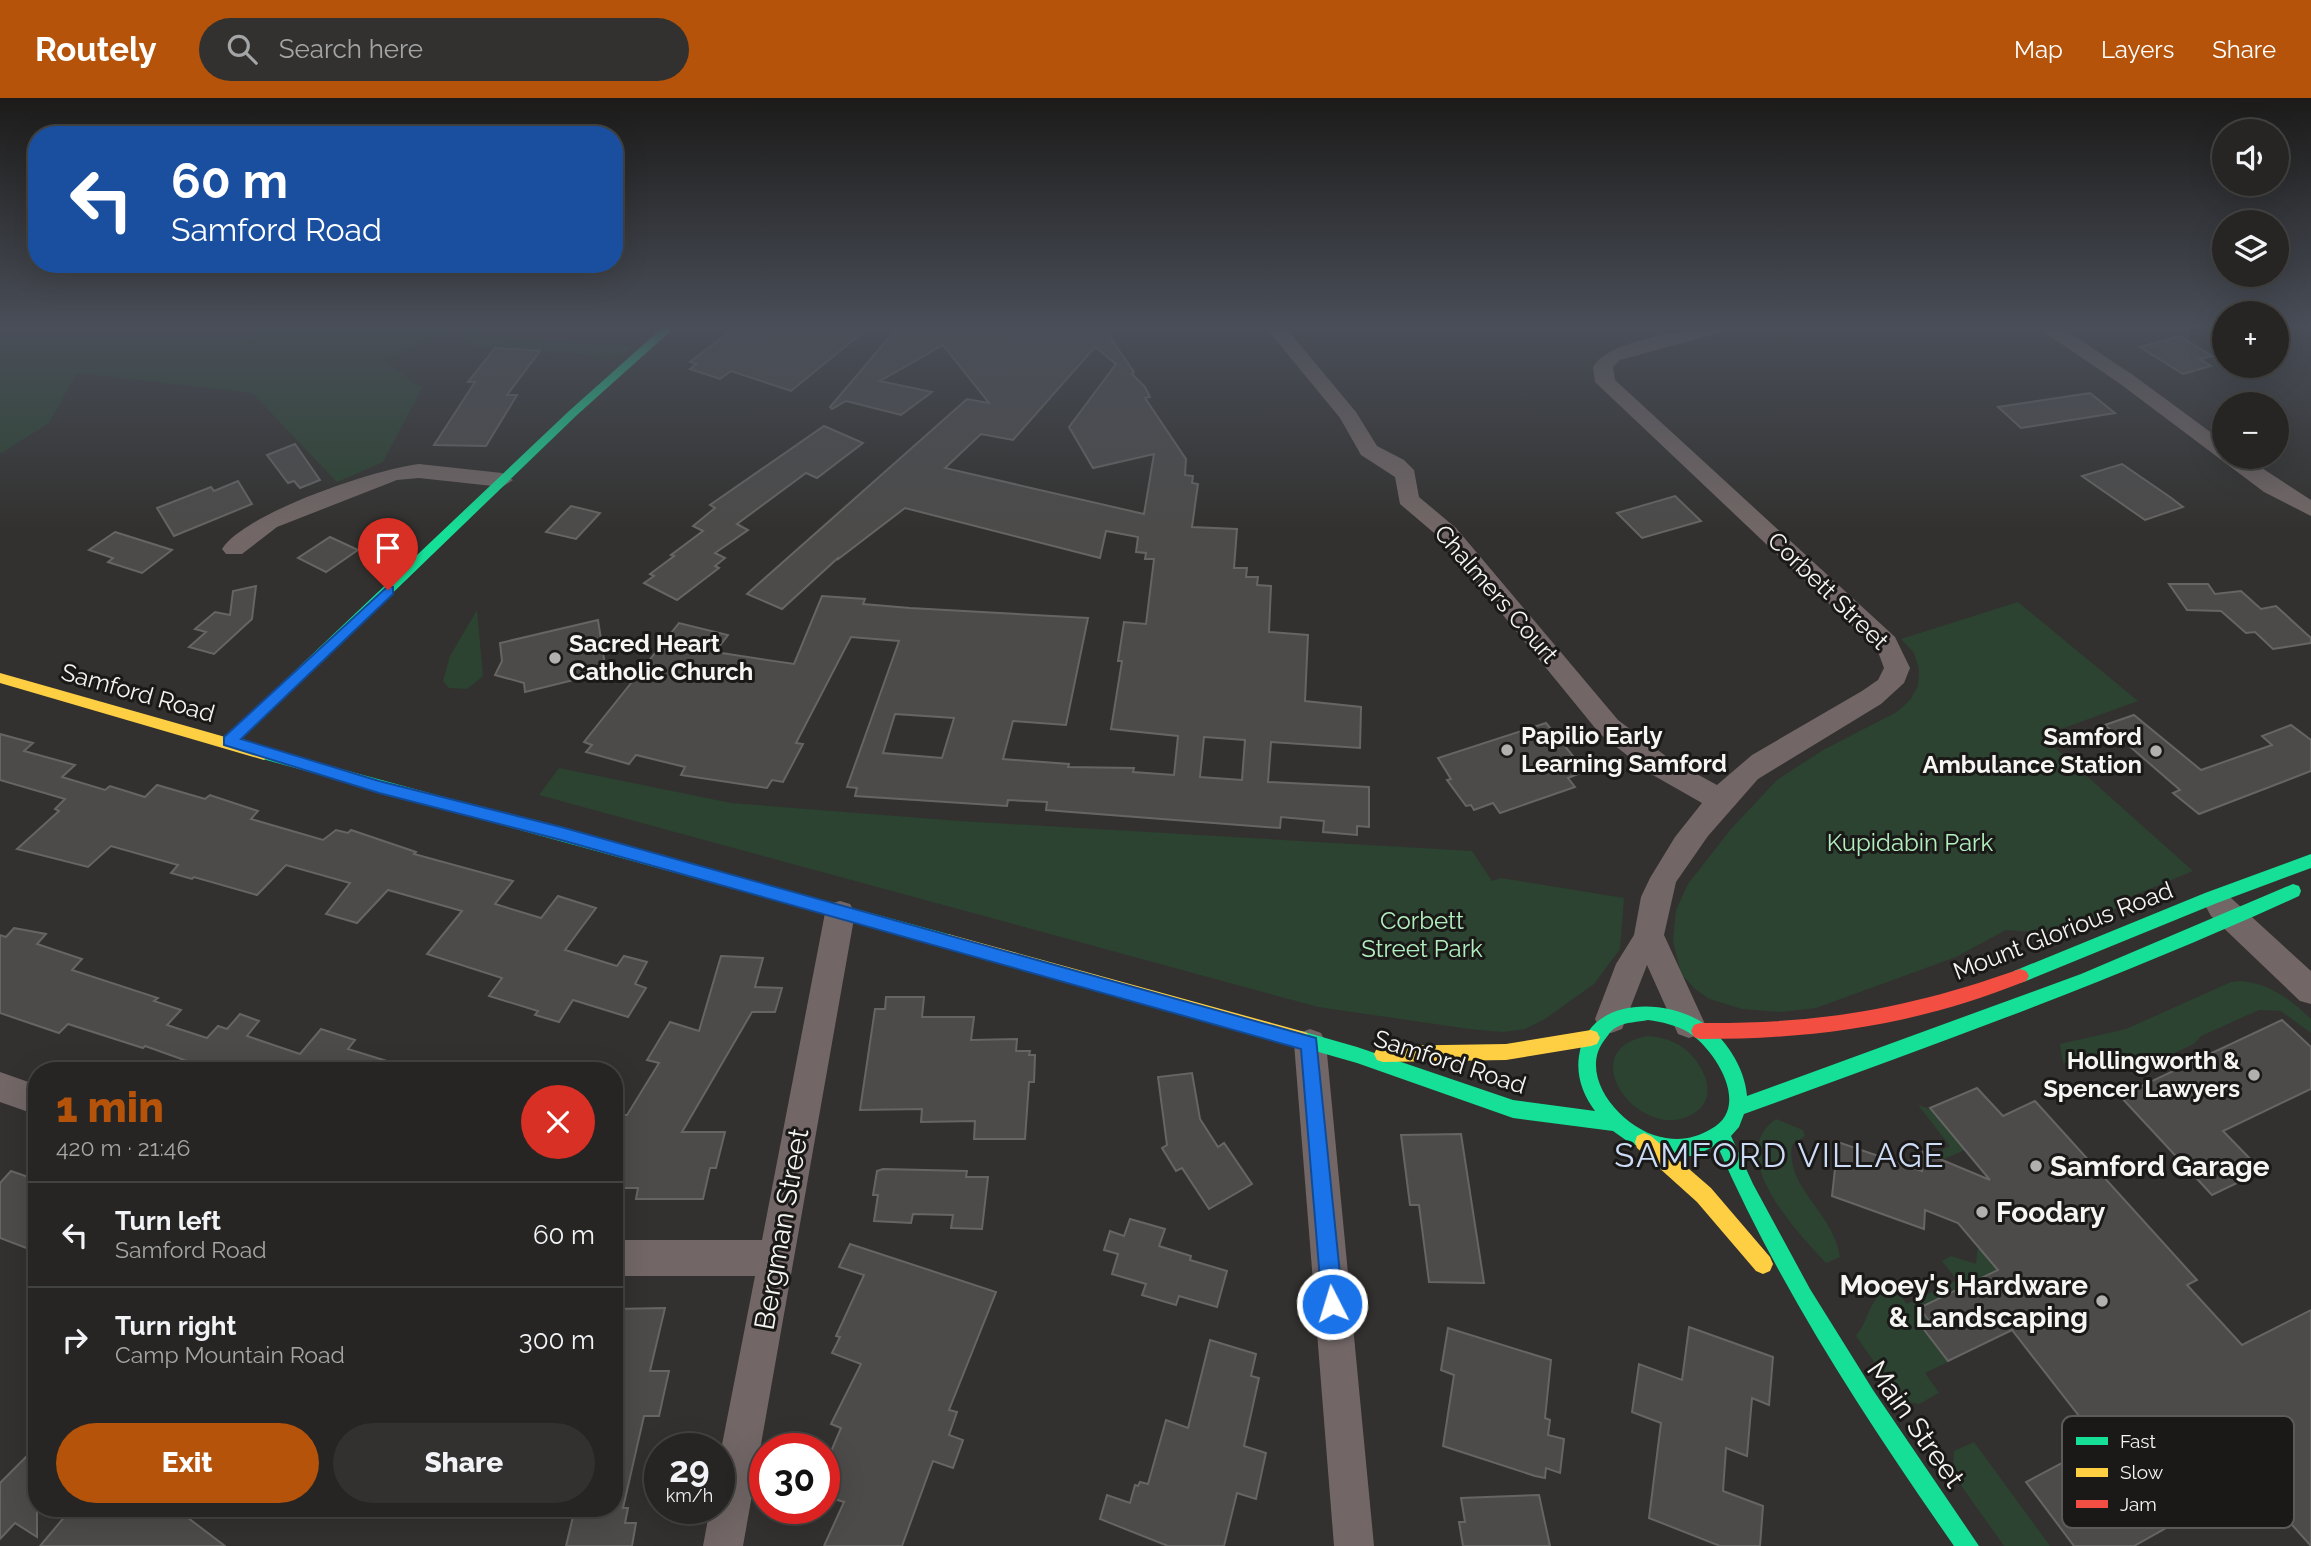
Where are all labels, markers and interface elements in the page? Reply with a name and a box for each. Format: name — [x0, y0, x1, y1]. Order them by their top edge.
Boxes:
search box — [199, 18, 689, 81]
text: Routely — [35, 30, 157, 69]
icon: search — [223, 30, 261, 68]
text: Search here — [279, 34, 423, 64]
text: Map — [2014, 35, 2063, 64]
text: Layers — [2101, 35, 2174, 64]
text: Share — [2212, 35, 2276, 64]
map controls — [2212, 119, 2289, 469]
button: sound — [2212, 119, 2289, 196]
text: 60 m — [171, 152, 288, 209]
icon: left — [56, 154, 147, 245]
button: layers — [2212, 210, 2289, 287]
text: Samford Road — [171, 211, 382, 248]
button: + — [2212, 301, 2289, 378]
button: − — [2212, 392, 2289, 469]
pin — [358, 518, 418, 590]
street label: Chalmers Court — [1428, 519, 1564, 669]
street label: Corbett Street — [1762, 526, 1895, 655]
icon: arrive — [369, 529, 407, 567]
place label: Sacred Heart Catholic Church — [569, 629, 753, 686]
marker: Sacred Heart Catholic Church — [547, 650, 563, 666]
street label: Samford Road — [58, 657, 218, 728]
place label: Papilio Early Learning Samford — [1521, 721, 1727, 778]
place label: Samford Ambulance Station — [1922, 722, 2142, 779]
marker: Papilio Early Learning Samford — [1499, 742, 1515, 758]
marker: Samford Ambulance Station — [2148, 743, 2164, 759]
park label: Kupidabin Park — [1827, 828, 1994, 857]
street label: Mount Glorious Road — [1949, 875, 2177, 986]
park label: Corbett Street Park — [1361, 906, 1483, 963]
street label: Samford Road — [1370, 1023, 1530, 1100]
place label: Hollingworth & Spencer Lawyers — [2043, 1046, 2241, 1103]
marker: Hollingworth & Spencer Lawyers — [2246, 1067, 2262, 1083]
text: 1 min — [56, 1083, 164, 1132]
button: close — [521, 1085, 595, 1159]
street label: Bergman Street — [748, 1125, 816, 1332]
text: 420 m · 21:46 — [56, 1134, 190, 1161]
district label: SAMFORD VILLAGE — [1614, 1136, 1946, 1175]
place label: Samford Garage — [2050, 1150, 2270, 1183]
marker: Samford Garage — [2028, 1158, 2044, 1174]
place label: Foodary — [1996, 1196, 2106, 1229]
marker: Foodary — [1974, 1204, 1990, 1220]
text: Turn left — [115, 1206, 221, 1236]
icon: left — [56, 1216, 94, 1254]
text: 60 m — [533, 1220, 595, 1250]
text: Samford Road — [115, 1236, 267, 1263]
position arrow — [1295, 1267, 1369, 1341]
place label: Mooey's Hardware & Landscaping — [1839, 1269, 2088, 1334]
marker: Mooey's Hardware & Landscaping — [2094, 1293, 2110, 1309]
text: Turn right — [115, 1311, 236, 1341]
icon: right — [56, 1321, 94, 1359]
text: 300 m — [519, 1325, 595, 1355]
text: Camp Mountain Road — [115, 1341, 345, 1368]
street label: Main Street — [1860, 1355, 1972, 1494]
legend — [2062, 1416, 2294, 1528]
button: Exit — [56, 1423, 319, 1503]
button: Share — [333, 1423, 595, 1503]
text: Fast — [2120, 1430, 2156, 1452]
speed limit sign: 30 — [749, 1433, 840, 1524]
text: 29 — [669, 1449, 710, 1490]
text: Slow — [2120, 1461, 2164, 1483]
text: km/h — [666, 1485, 713, 1506]
text: Jam — [2120, 1493, 2157, 1515]

